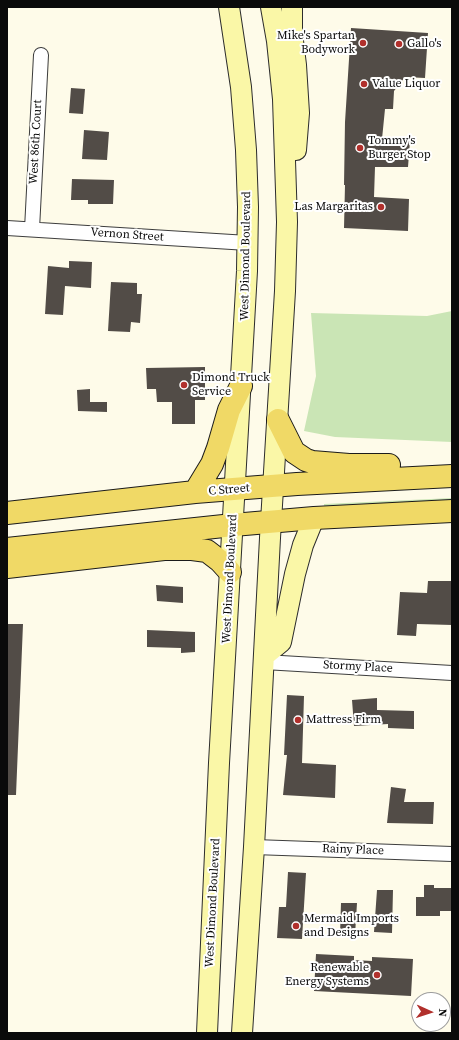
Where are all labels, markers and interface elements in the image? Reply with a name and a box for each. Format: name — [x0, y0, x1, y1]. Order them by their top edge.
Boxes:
place label: Mike's Spartan Bodywork — [277, 29, 355, 57]
place label: Gallo's — [407, 37, 442, 51]
marker: Mike's Spartan Bodywork — [358, 38, 368, 48]
marker: Gallo's — [394, 39, 404, 49]
place label: Value Liquor — [372, 77, 440, 91]
marker: Value Liquor — [359, 79, 369, 89]
street label: West 86th Court — [27, 99, 45, 185]
place label: Tommy's Burger Stop — [368, 134, 431, 162]
marker: Tommy's Burger Stop — [355, 143, 365, 153]
street label: West Dimond Boulevard — [238, 191, 254, 321]
place label: Las Margaritas — [294, 200, 373, 214]
marker: Las Margaritas — [376, 202, 386, 212]
street label: Vernon Street — [90, 225, 164, 245]
place label: Dimond Truck Service — [192, 371, 269, 399]
marker: Dimond Truck Service — [179, 380, 189, 390]
street label: C Street — [208, 481, 250, 499]
street label: West Dimond Boulevard — [219, 514, 241, 644]
street label: Stormy Place — [323, 658, 393, 676]
place label: Mattress Firm — [306, 713, 381, 727]
marker: Mattress Firm — [293, 715, 303, 725]
street label: West Dimond Boulevard — [202, 838, 224, 968]
street label: Rainy Place — [322, 842, 384, 858]
place label: Mermaid Imports and Designs — [304, 912, 399, 940]
marker: Mermaid Imports and Designs — [291, 921, 301, 931]
place label: Renewable Energy Systems — [285, 961, 369, 989]
marker: Renewable Energy Systems — [372, 970, 382, 980]
north arrow — [411, 992, 451, 1032]
text: N — [435, 1008, 450, 1017]

